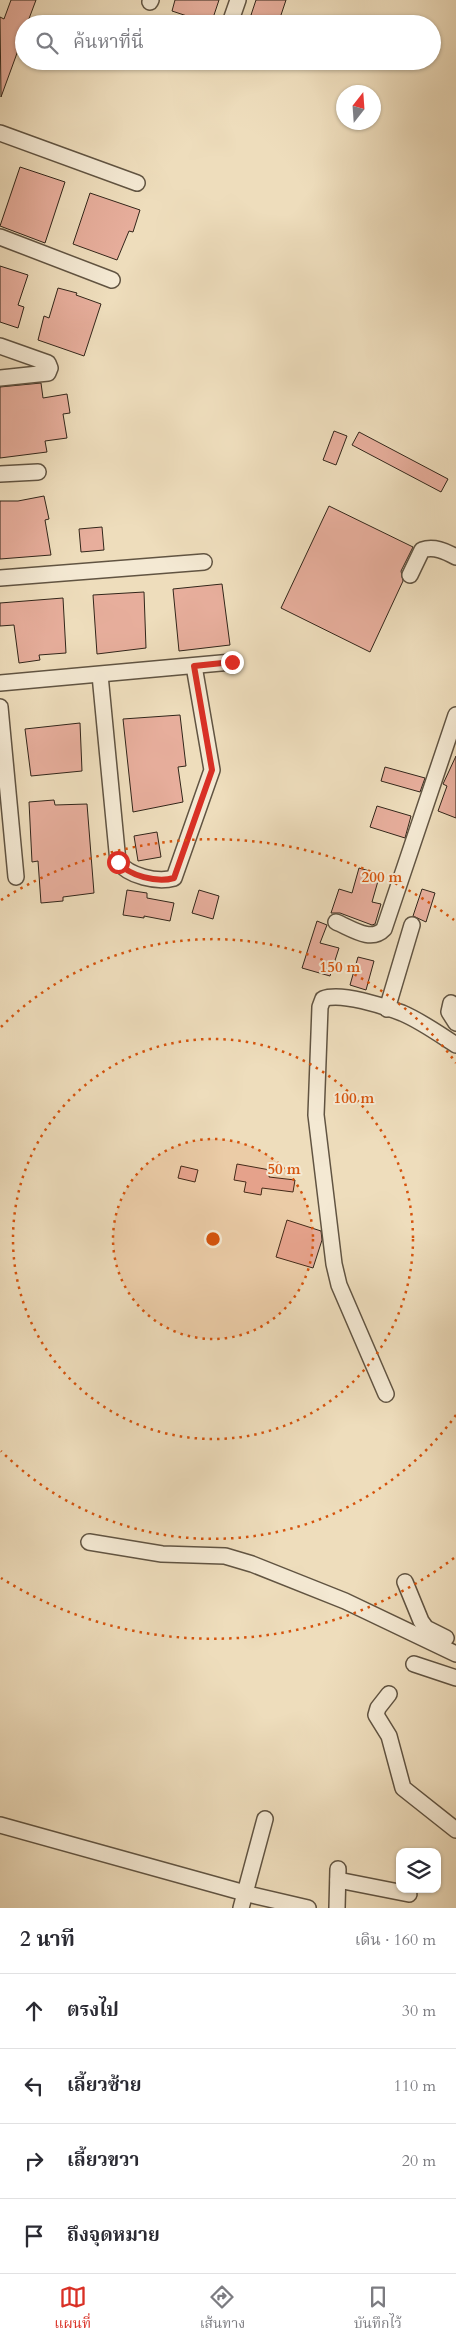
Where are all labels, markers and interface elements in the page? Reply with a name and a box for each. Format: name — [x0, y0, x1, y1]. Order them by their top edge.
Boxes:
search box — [15, 15, 441, 70]
icon: search — [33, 29, 61, 57]
text: ค้นหาที่นี่ — [73, 29, 144, 55]
north arrow — [336, 85, 381, 130]
route end — [221, 651, 244, 674]
route start — [107, 851, 130, 874]
text: 200 m — [362, 867, 403, 887]
text: 150 m — [320, 957, 361, 977]
text: 100 m — [334, 1088, 375, 1108]
text: 50 m — [267, 1159, 301, 1179]
centre of rings — [204, 1230, 222, 1248]
map controls — [396, 1848, 441, 1893]
button: layers — [396, 1848, 441, 1893]
text: 2 นาที — [20, 1925, 75, 1954]
text: เดิน · 160 m — [355, 1929, 436, 1951]
icon: ahead — [20, 1997, 48, 2025]
text: ตรงไป — [67, 1997, 119, 2023]
text: 30 m — [402, 2000, 436, 2022]
icon: left — [20, 2072, 48, 2100]
text: เลี้ยวซ้าย — [67, 2072, 141, 2098]
text: 110 m — [394, 2075, 436, 2097]
icon: right — [20, 2147, 48, 2175]
text: เลี้ยวขวา — [67, 2147, 139, 2173]
text: 20 m — [402, 2150, 436, 2172]
icon: arrive — [20, 2222, 48, 2250]
text: ถึงจุดหมาย — [67, 2222, 160, 2248]
tab: แผนที่ — [54, 2283, 91, 2335]
tab: เส้นทาง — [200, 2283, 245, 2335]
tab: บันทึกไว้ — [354, 2283, 402, 2335]

